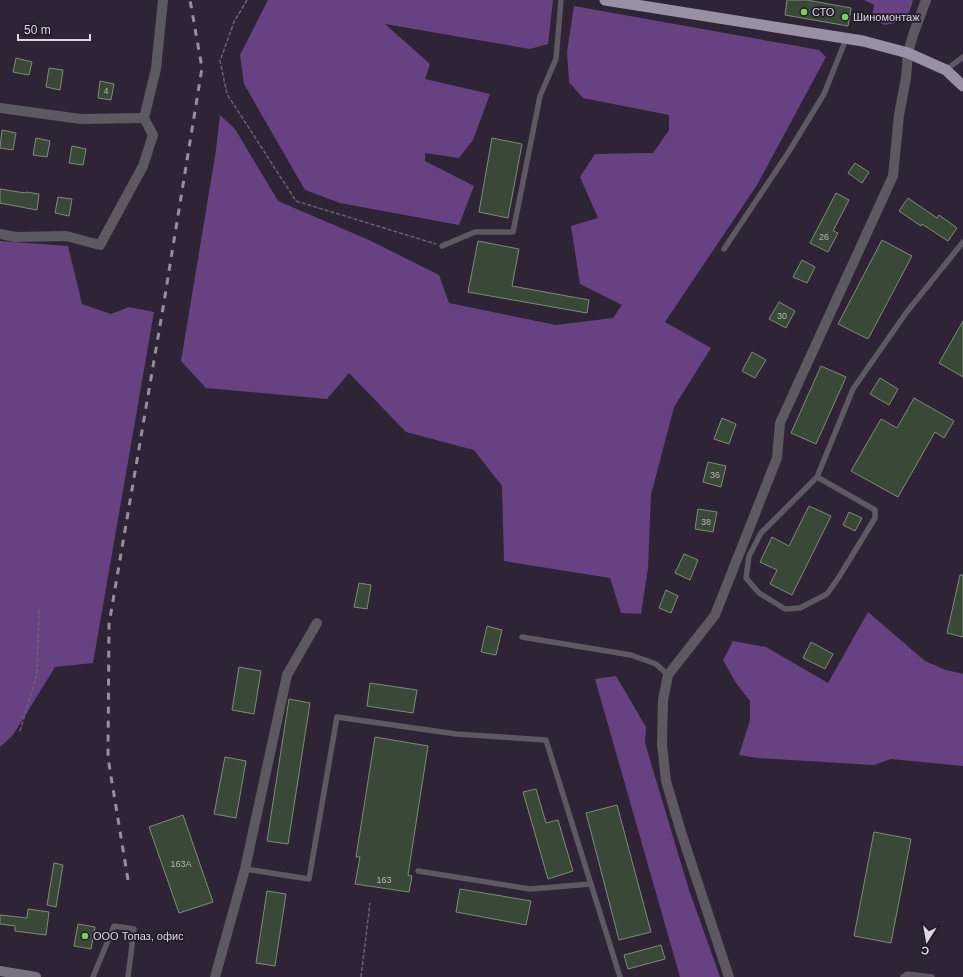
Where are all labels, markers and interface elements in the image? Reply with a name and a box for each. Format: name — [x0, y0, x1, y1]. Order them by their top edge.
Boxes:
place label: СТО — [812, 6, 835, 18]
marker: СТО — [799, 7, 809, 17]
place label: Шиномонтаж — [853, 11, 920, 23]
marker: Шиномонтаж — [840, 12, 850, 22]
scale bar — [18, 16, 90, 42]
text: 50 m — [24, 23, 51, 37]
house number: 4 — [103, 86, 109, 96]
house number: 26 — [819, 232, 829, 242]
house number: 30 — [777, 311, 787, 321]
house number: 36 — [710, 470, 720, 480]
house number: 38 — [701, 517, 711, 527]
house number: 163А — [170, 859, 192, 869]
house number: 163 — [376, 875, 392, 885]
north arrow — [907, 921, 947, 961]
place label: ООО Топаз, офис — [93, 930, 184, 942]
marker: ООО Топаз, офис — [80, 931, 90, 941]
text: С — [920, 944, 930, 957]

